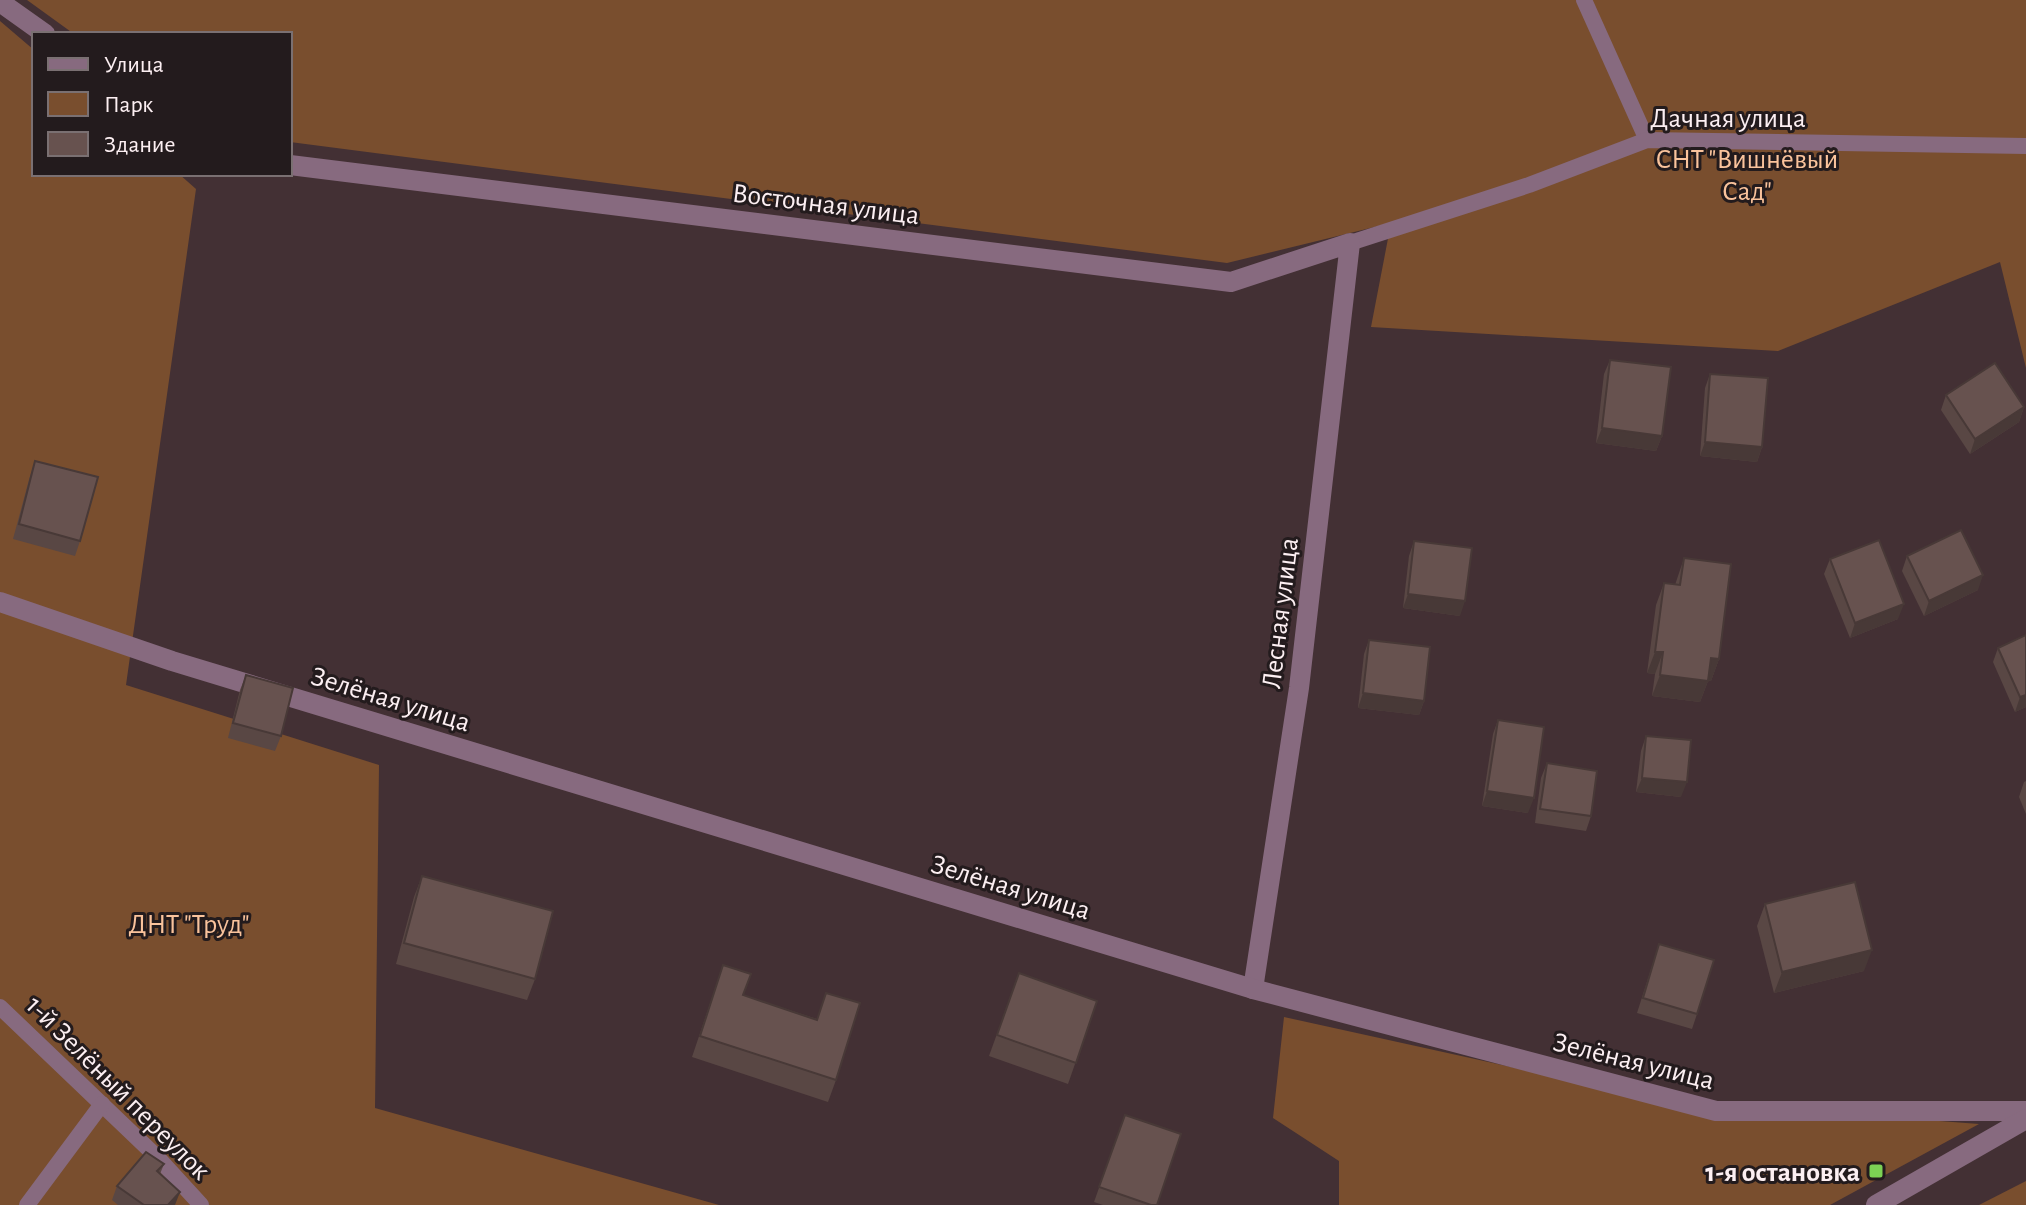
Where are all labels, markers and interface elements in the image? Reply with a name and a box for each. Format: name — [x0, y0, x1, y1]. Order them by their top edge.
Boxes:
legend — [32, 32, 292, 176]
text: Улица — [104, 53, 164, 77]
text: Парк — [104, 93, 153, 117]
street label: Дачная улица — [1650, 105, 1806, 133]
text: Здание — [104, 133, 175, 157]
park label: СНТ "Вишнёвый Сад" — [1656, 146, 1838, 206]
street label: Восточная улица — [731, 180, 921, 230]
street label: Лесная улица — [1258, 536, 1304, 690]
street label: Зелёная улица — [307, 662, 474, 737]
street label: Зелёная улица — [927, 850, 1094, 925]
park label: ДНТ "Труд" — [128, 911, 250, 939]
street label: 1-й Зелёный переулок — [20, 991, 215, 1186]
street label: Зелёная улица — [1550, 1028, 1717, 1096]
place label: 1-я остановка — [1705, 1159, 1860, 1187]
marker: 1-я остановка — [1867, 1162, 1885, 1180]

